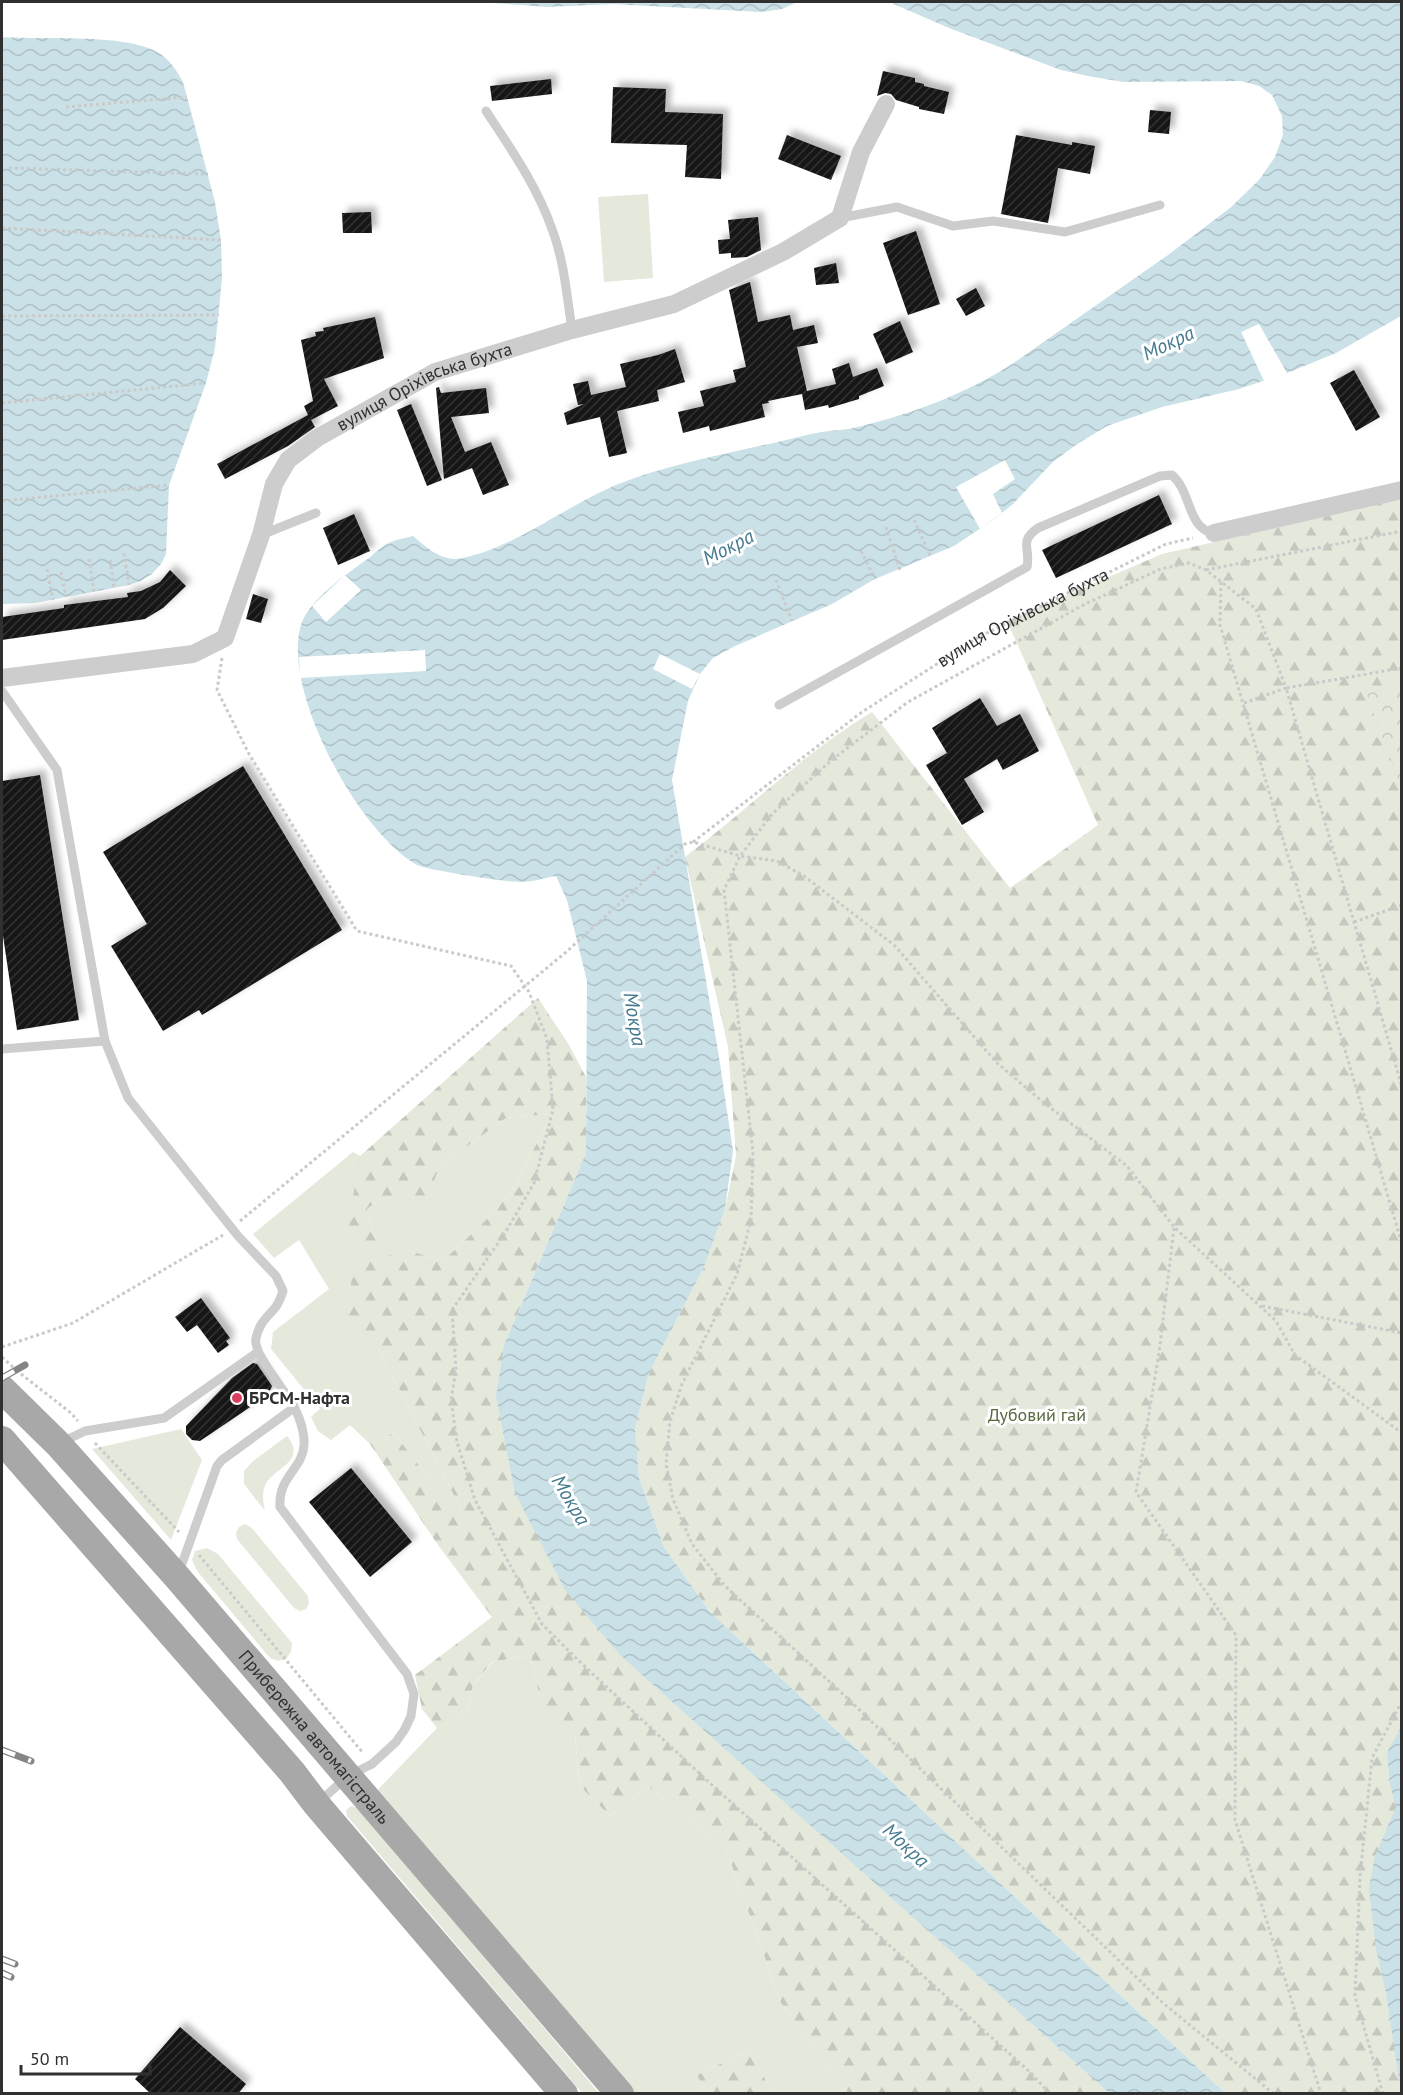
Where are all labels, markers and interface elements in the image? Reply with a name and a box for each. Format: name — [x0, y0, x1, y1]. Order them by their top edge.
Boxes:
water label: Мокра — [1138, 320, 1198, 366]
street label: вулиця Оріхівська бухта — [332, 337, 515, 436]
water label: Мокра — [698, 523, 758, 571]
street label: вулиця Оріхівська бухта — [932, 562, 1112, 672]
water label: Мокра — [617, 990, 653, 1048]
place label: БРСМ-Нафта — [249, 1386, 350, 1409]
marker: БРСМ-Нафта — [230, 1391, 244, 1405]
park label: Дубовий гай — [988, 1403, 1086, 1426]
water label: Мокра — [546, 1470, 596, 1530]
street label: Прибережна автомагістраль — [234, 1645, 396, 1829]
water label: Мокра — [877, 1817, 935, 1873]
scale bar — [21, 2038, 150, 2076]
text: 50 m — [30, 2047, 69, 2070]

